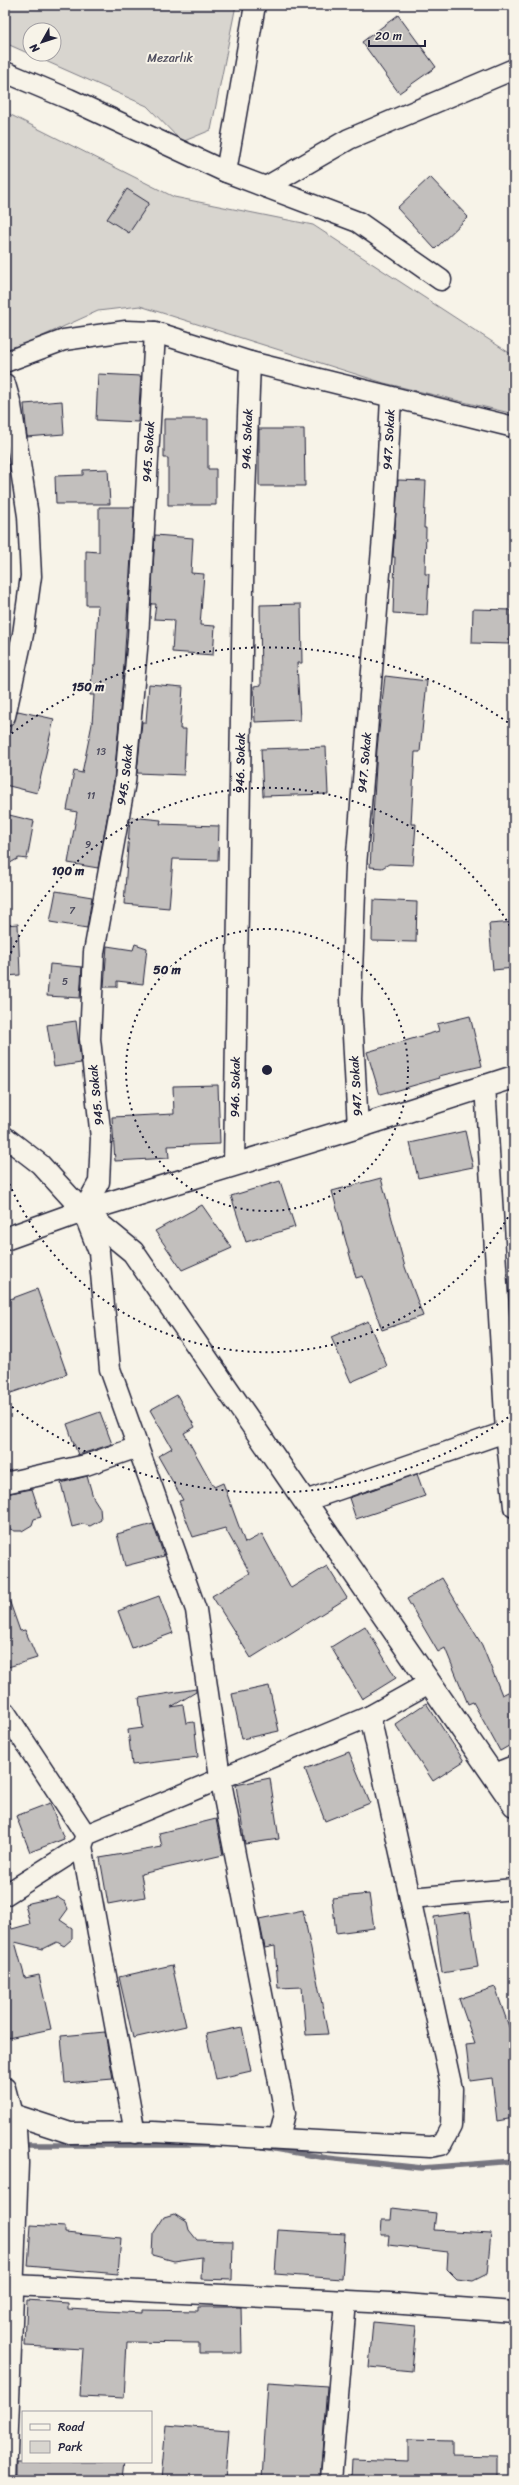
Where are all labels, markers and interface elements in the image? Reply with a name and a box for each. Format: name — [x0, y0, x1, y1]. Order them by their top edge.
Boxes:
north arrow — [22, 22, 62, 62]
scale bar — [369, 22, 425, 48]
text: 20 m — [375, 25, 402, 47]
text: N — [25, 39, 45, 58]
park label: Mezarlık — [147, 47, 193, 69]
street label: 946. Sokak — [235, 408, 259, 470]
street label: 947. Sokak — [376, 408, 401, 471]
street label: 945. Sokak — [136, 420, 161, 483]
text: 150 m — [72, 676, 105, 698]
street label: 947. Sokak — [351, 731, 378, 794]
street label: 946. Sokak — [229, 732, 252, 794]
house number: 13 — [96, 743, 106, 761]
street label: 945. Sokak — [110, 743, 139, 807]
house number: 11 — [87, 787, 95, 805]
house number: 9 — [85, 836, 91, 854]
text: 100 m — [52, 860, 85, 882]
house number: 7 — [69, 902, 76, 920]
text: 50 m — [153, 959, 181, 981]
house number: 5 — [62, 973, 68, 991]
street label: 947. Sokak — [343, 1054, 369, 1117]
street label: 946. Sokak — [224, 1056, 247, 1118]
street label: 945. Sokak — [82, 1063, 110, 1127]
centre of rings — [260, 1063, 274, 1077]
legend — [22, 2411, 152, 2463]
text: Road — [58, 2416, 85, 2438]
text: Park — [58, 2436, 83, 2458]

